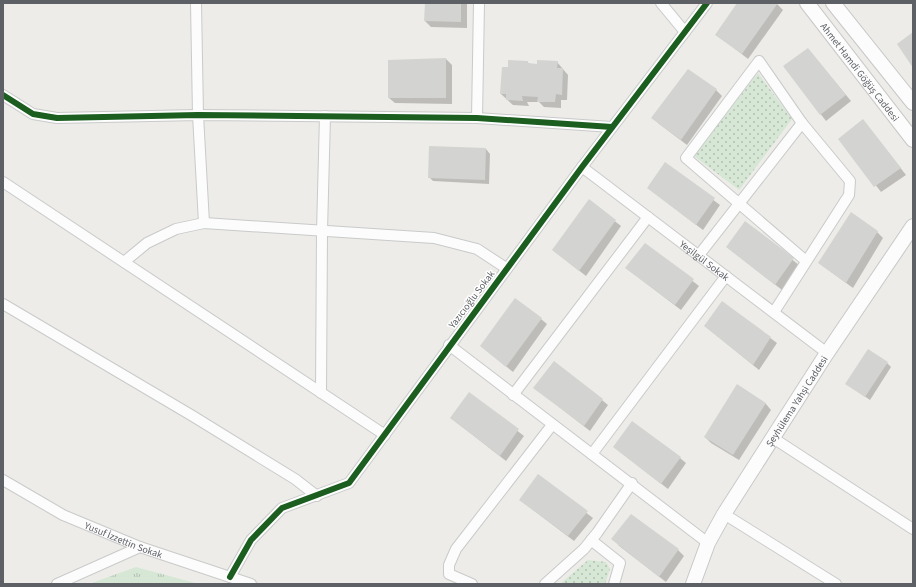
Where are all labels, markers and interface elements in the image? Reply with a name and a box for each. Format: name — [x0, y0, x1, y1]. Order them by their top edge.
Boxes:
street label: Ahmet Hamdi Göğüş Caddesi — [817, 20, 902, 125]
street label: Yeşilgül Sokak — [675, 237, 732, 284]
street label: Yazıcıoğlu Sokak — [445, 268, 498, 332]
street label: Şeyhülema Yahşi Caddesi — [763, 353, 832, 450]
street label: Yusuf İzzettin Sokak — [81, 518, 164, 562]

